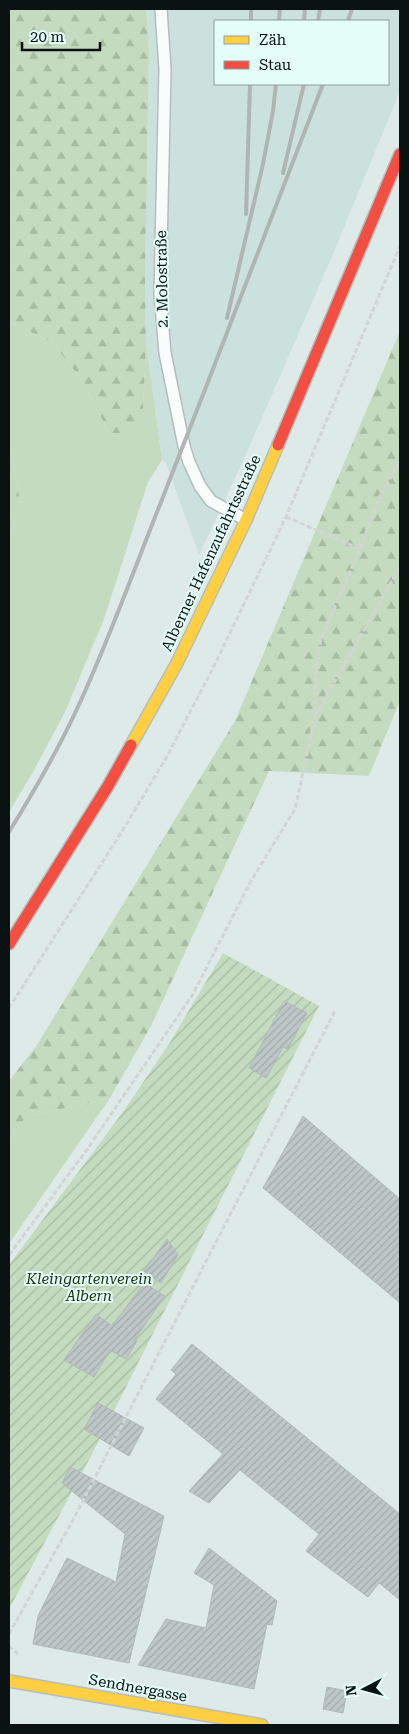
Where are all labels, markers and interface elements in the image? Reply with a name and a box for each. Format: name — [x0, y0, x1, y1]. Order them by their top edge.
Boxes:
scale bar — [22, 20, 100, 52]
legend — [214, 20, 389, 85]
text: 20 m — [30, 28, 65, 46]
text: Zäh — [259, 31, 287, 49]
text: Stau — [259, 56, 292, 74]
street label: 2. Molostraße — [152, 230, 172, 328]
street label: Alberner Hafenzufahrtsstraße — [157, 452, 265, 654]
park label: Kleingartenverein Albern — [25, 1270, 152, 1305]
north arrow — [339, 1664, 389, 1714]
street label: Sendnergasse — [87, 1670, 189, 1706]
text: N — [343, 1684, 360, 1697]

